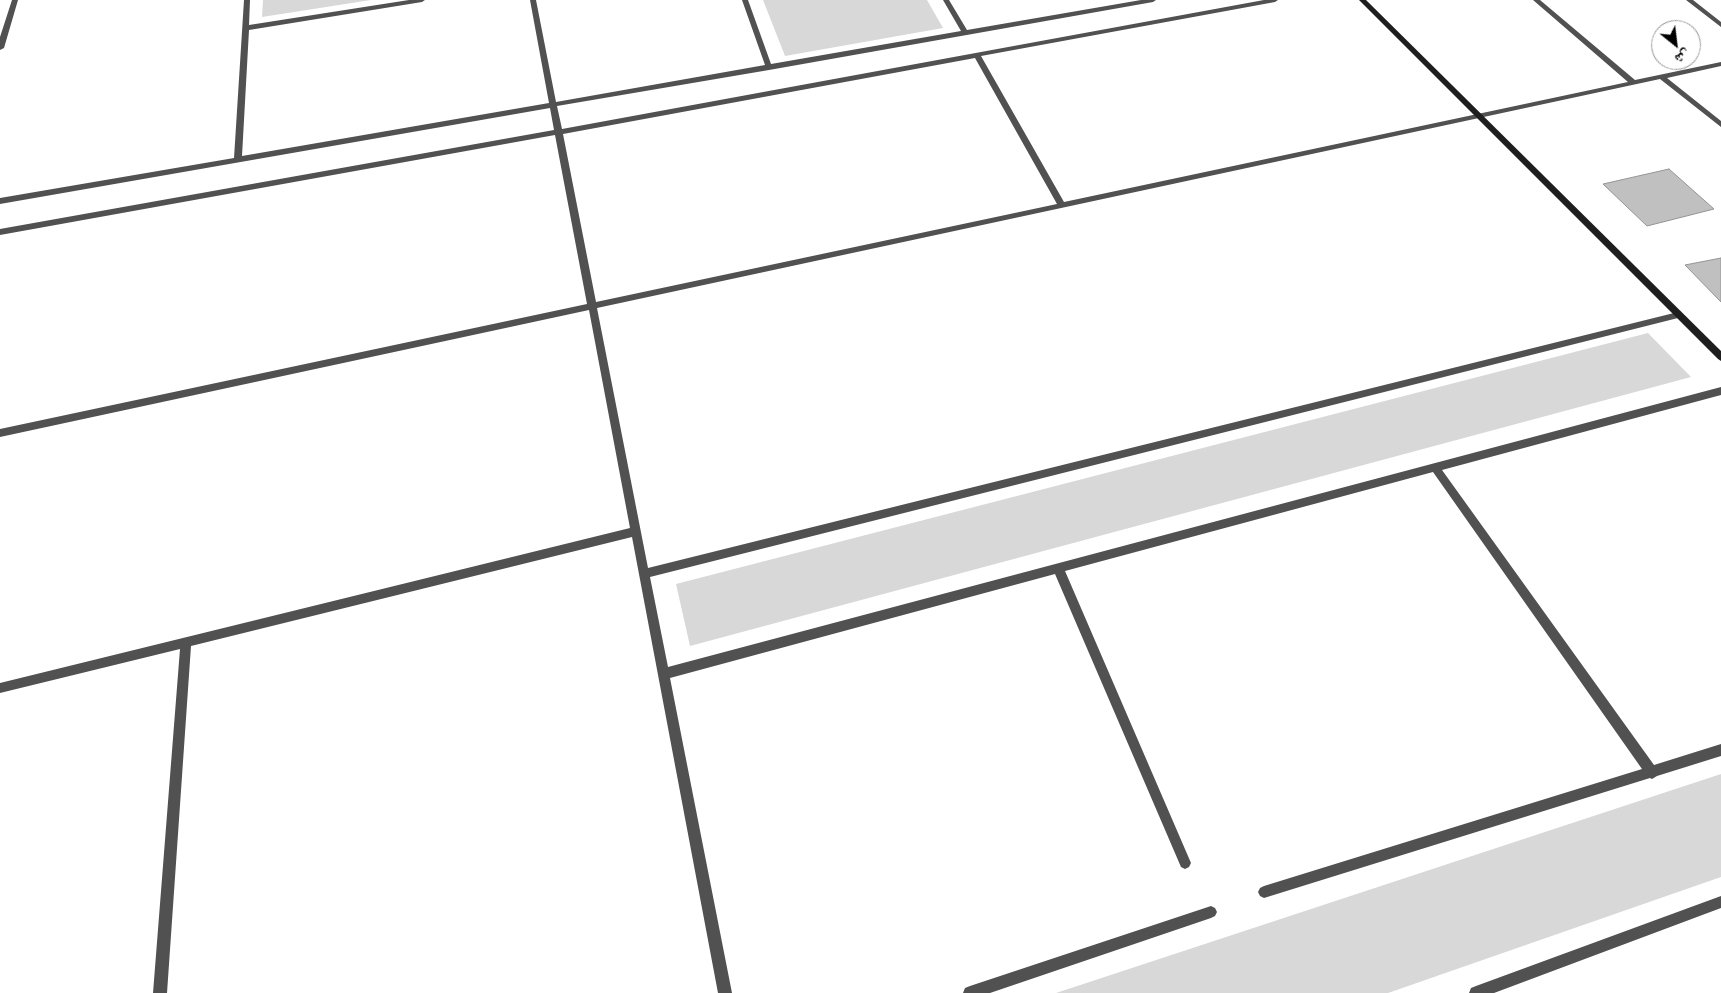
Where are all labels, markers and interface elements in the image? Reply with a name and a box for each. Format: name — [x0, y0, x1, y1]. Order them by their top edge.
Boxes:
north arrow — [1651, 20, 1701, 70]
text: ش — [1672, 46, 1694, 69]

